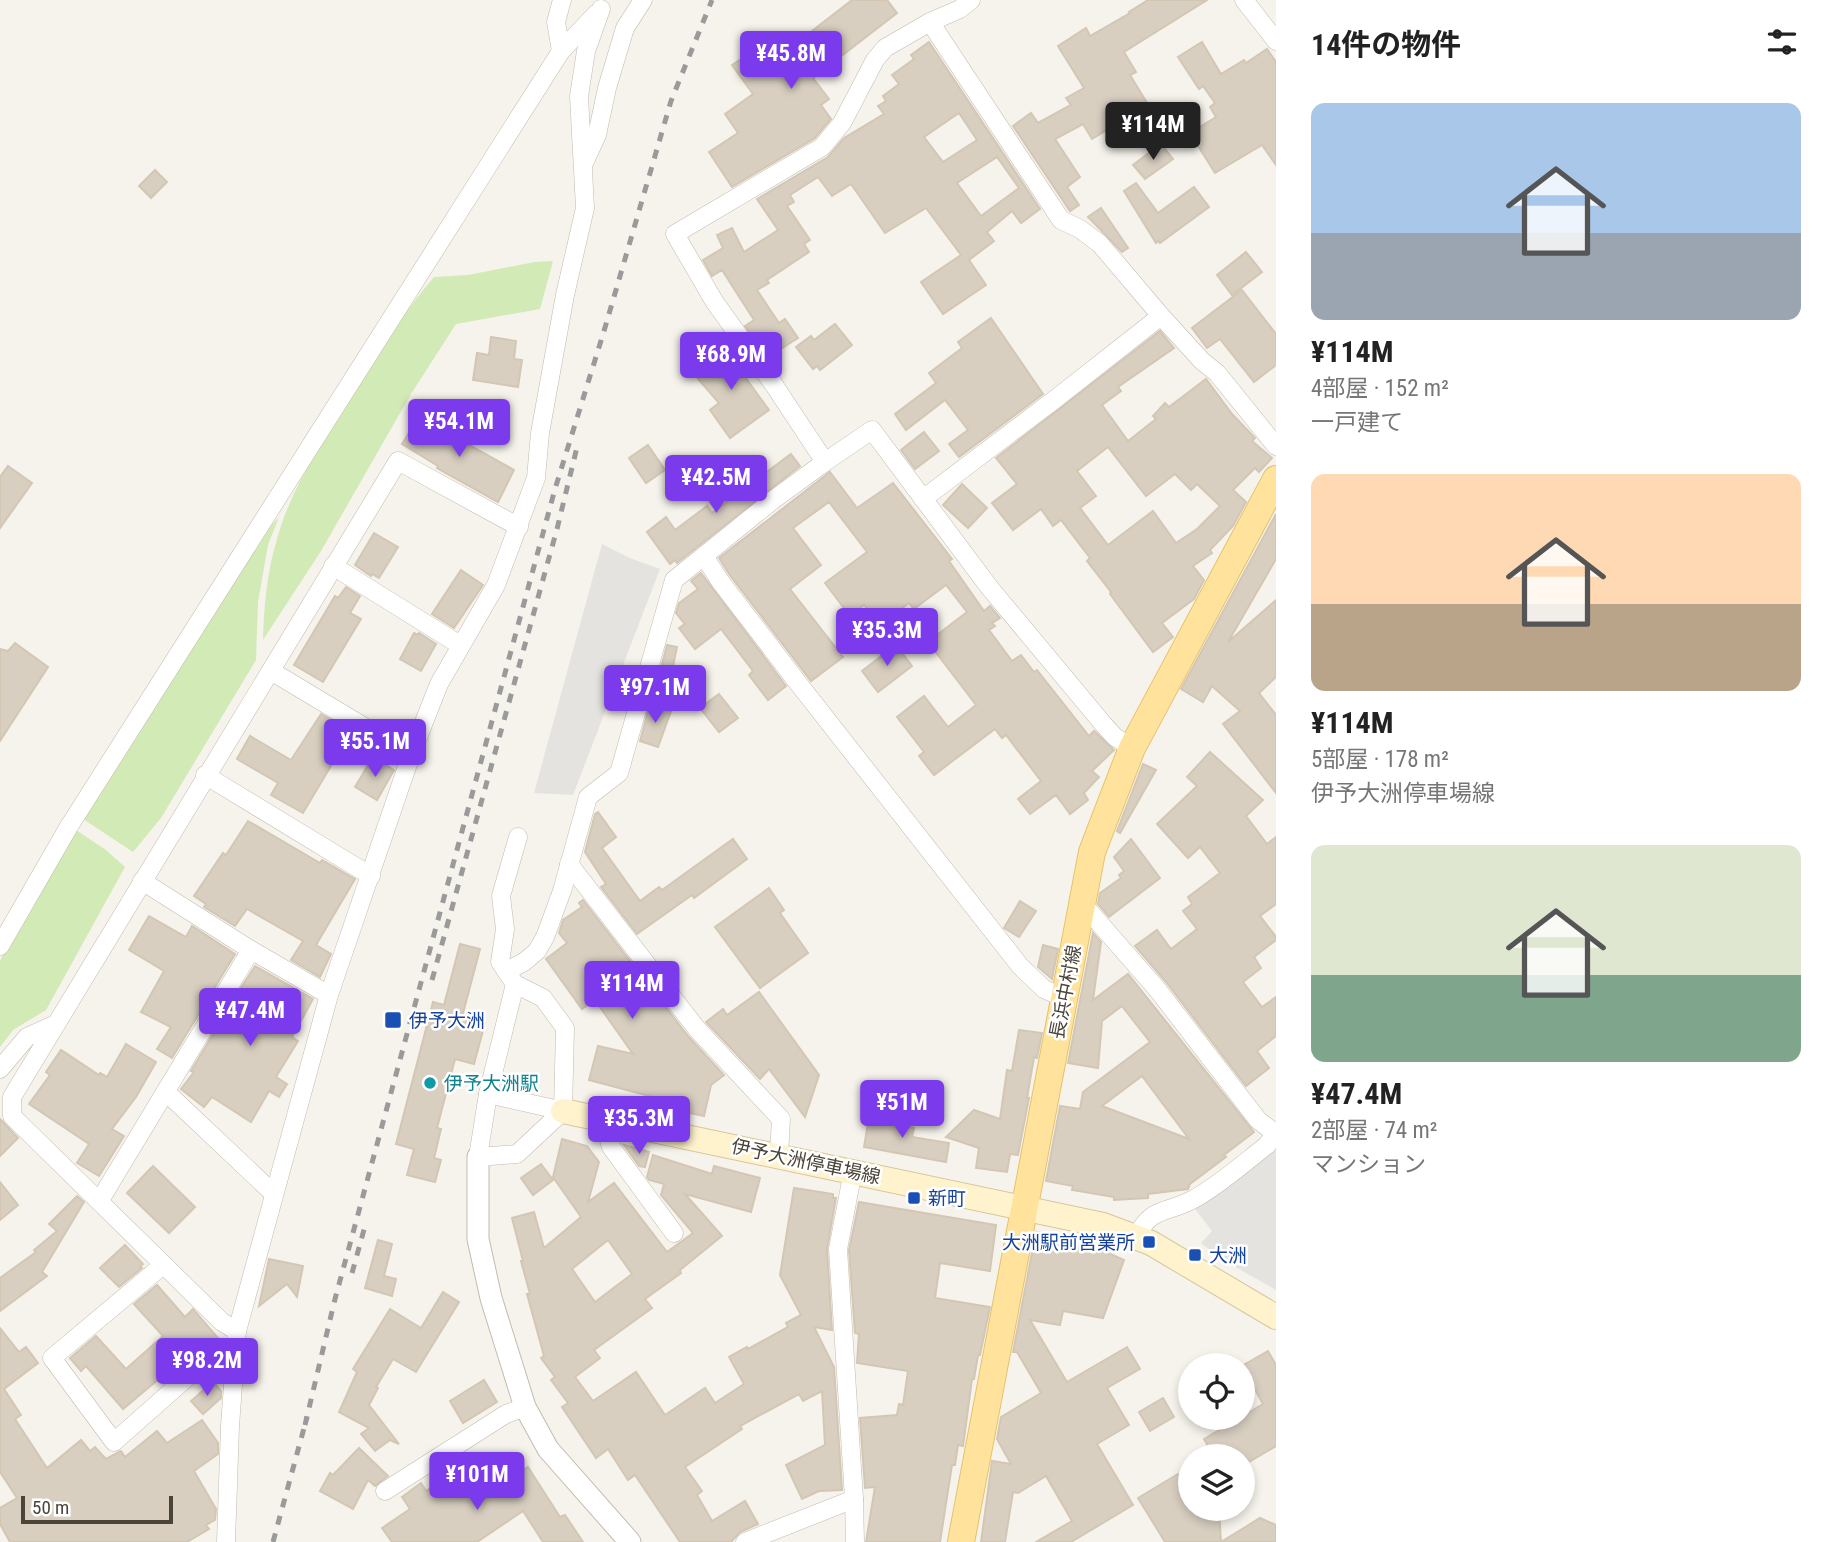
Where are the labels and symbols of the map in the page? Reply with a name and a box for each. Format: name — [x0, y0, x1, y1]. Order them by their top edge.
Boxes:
pin: ¥45.8M — [734, 32, 848, 91]
pin: ¥114M — [1104, 102, 1202, 162]
pin: ¥68.9M — [674, 332, 788, 392]
pin: ¥54.1M — [402, 400, 516, 459]
pin: ¥42.5M — [659, 456, 773, 515]
pin: ¥35.3M — [830, 608, 944, 668]
pin: ¥97.1M — [598, 666, 712, 725]
pin: ¥55.1M — [318, 720, 432, 779]
street label: 長浜中村線 — [1045, 943, 1086, 1041]
pin: ¥114M — [583, 962, 681, 1021]
pin: ¥47.4M — [193, 988, 307, 1048]
place label: 伊予大洲 — [409, 1009, 485, 1032]
marker: 伊予大洲 — [383, 1010, 403, 1030]
place label: 伊予大洲駅 — [444, 1072, 539, 1095]
marker: 伊予大洲駅 — [422, 1075, 438, 1091]
pin: ¥51M — [861, 1080, 943, 1140]
pin: ¥35.3M — [582, 1096, 696, 1156]
street label: 伊予大洲停車場線 — [729, 1134, 883, 1189]
place label: 新町 — [928, 1187, 966, 1210]
marker: 新町 — [906, 1190, 922, 1206]
place label: 大洲駅前営業所 — [1002, 1231, 1135, 1254]
marker: 大洲駅前営業所 — [1141, 1234, 1157, 1250]
place label: 大洲 — [1209, 1244, 1247, 1267]
marker: 大洲 — [1187, 1247, 1203, 1263]
pin: ¥98.2M — [150, 1338, 264, 1398]
pin: ¥101M — [428, 1452, 526, 1512]
scale bar — [21, 1493, 173, 1525]

